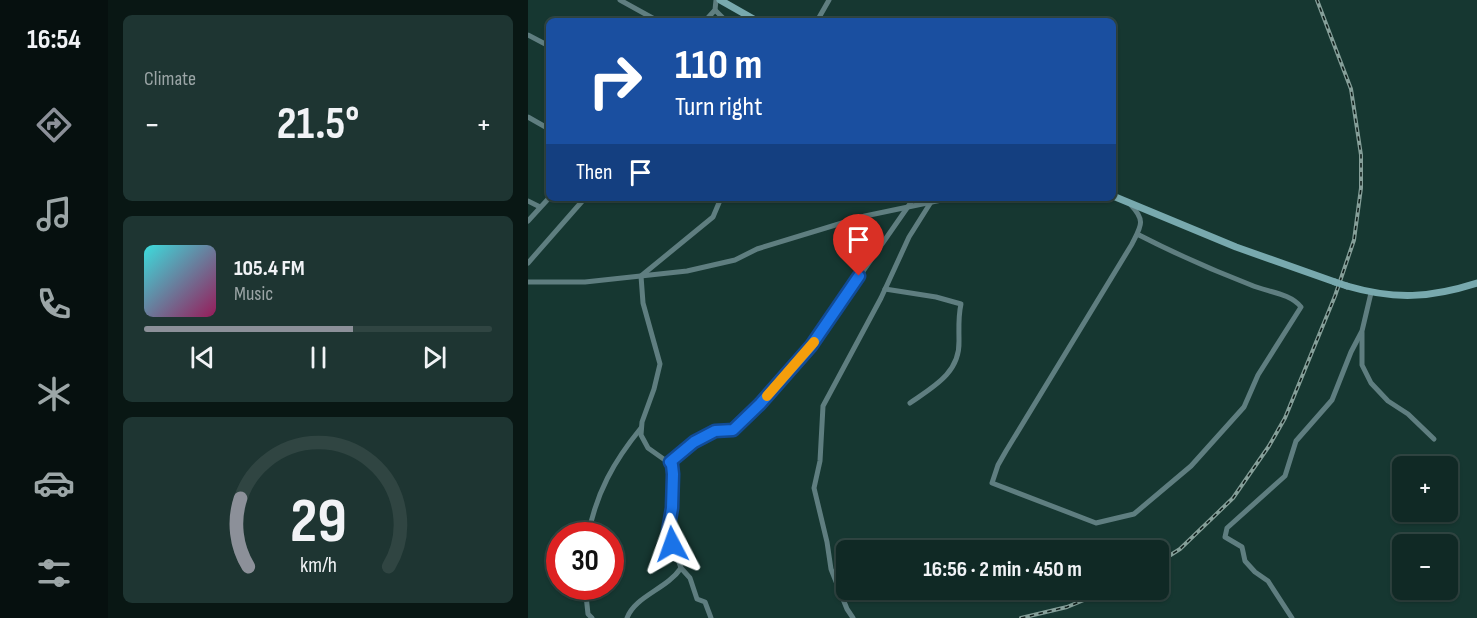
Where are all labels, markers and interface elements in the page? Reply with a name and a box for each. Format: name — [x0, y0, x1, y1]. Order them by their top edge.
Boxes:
text: 16:54 — [27, 24, 81, 56]
text: 110 m — [675, 40, 762, 91]
icon: right — [576, 42, 654, 120]
text: Climate — [144, 67, 196, 91]
text: Turn right — [675, 91, 762, 123]
text: 21.5° — [277, 97, 359, 152]
icon: directions — [33, 104, 75, 146]
text: − — [144, 105, 160, 145]
text: + — [476, 105, 492, 145]
icon: arrive — [624, 156, 657, 189]
text: Then — [576, 159, 612, 186]
icon: music — [33, 193, 75, 235]
pin — [833, 214, 884, 276]
icon: arrive — [842, 223, 875, 256]
text: 105.4 FM — [234, 255, 305, 282]
text: Music — [234, 282, 273, 306]
icon: phone — [33, 283, 75, 325]
icon: previous — [186, 341, 219, 374]
icon: pause — [302, 341, 335, 374]
icon: next — [418, 341, 451, 374]
icon: climate — [33, 373, 75, 415]
map controls — [1392, 456, 1458, 600]
button: + — [1392, 456, 1458, 522]
icon: car — [33, 462, 75, 504]
text: 29 — [290, 485, 346, 560]
position arrow — [640, 512, 704, 576]
speed limit sign: 30 — [546, 522, 624, 600]
button: − — [1392, 534, 1458, 600]
icon: filters — [33, 552, 75, 594]
text: km/h — [299, 553, 337, 578]
text: 16:56 · 2 min · 450 m — [923, 556, 1082, 583]

